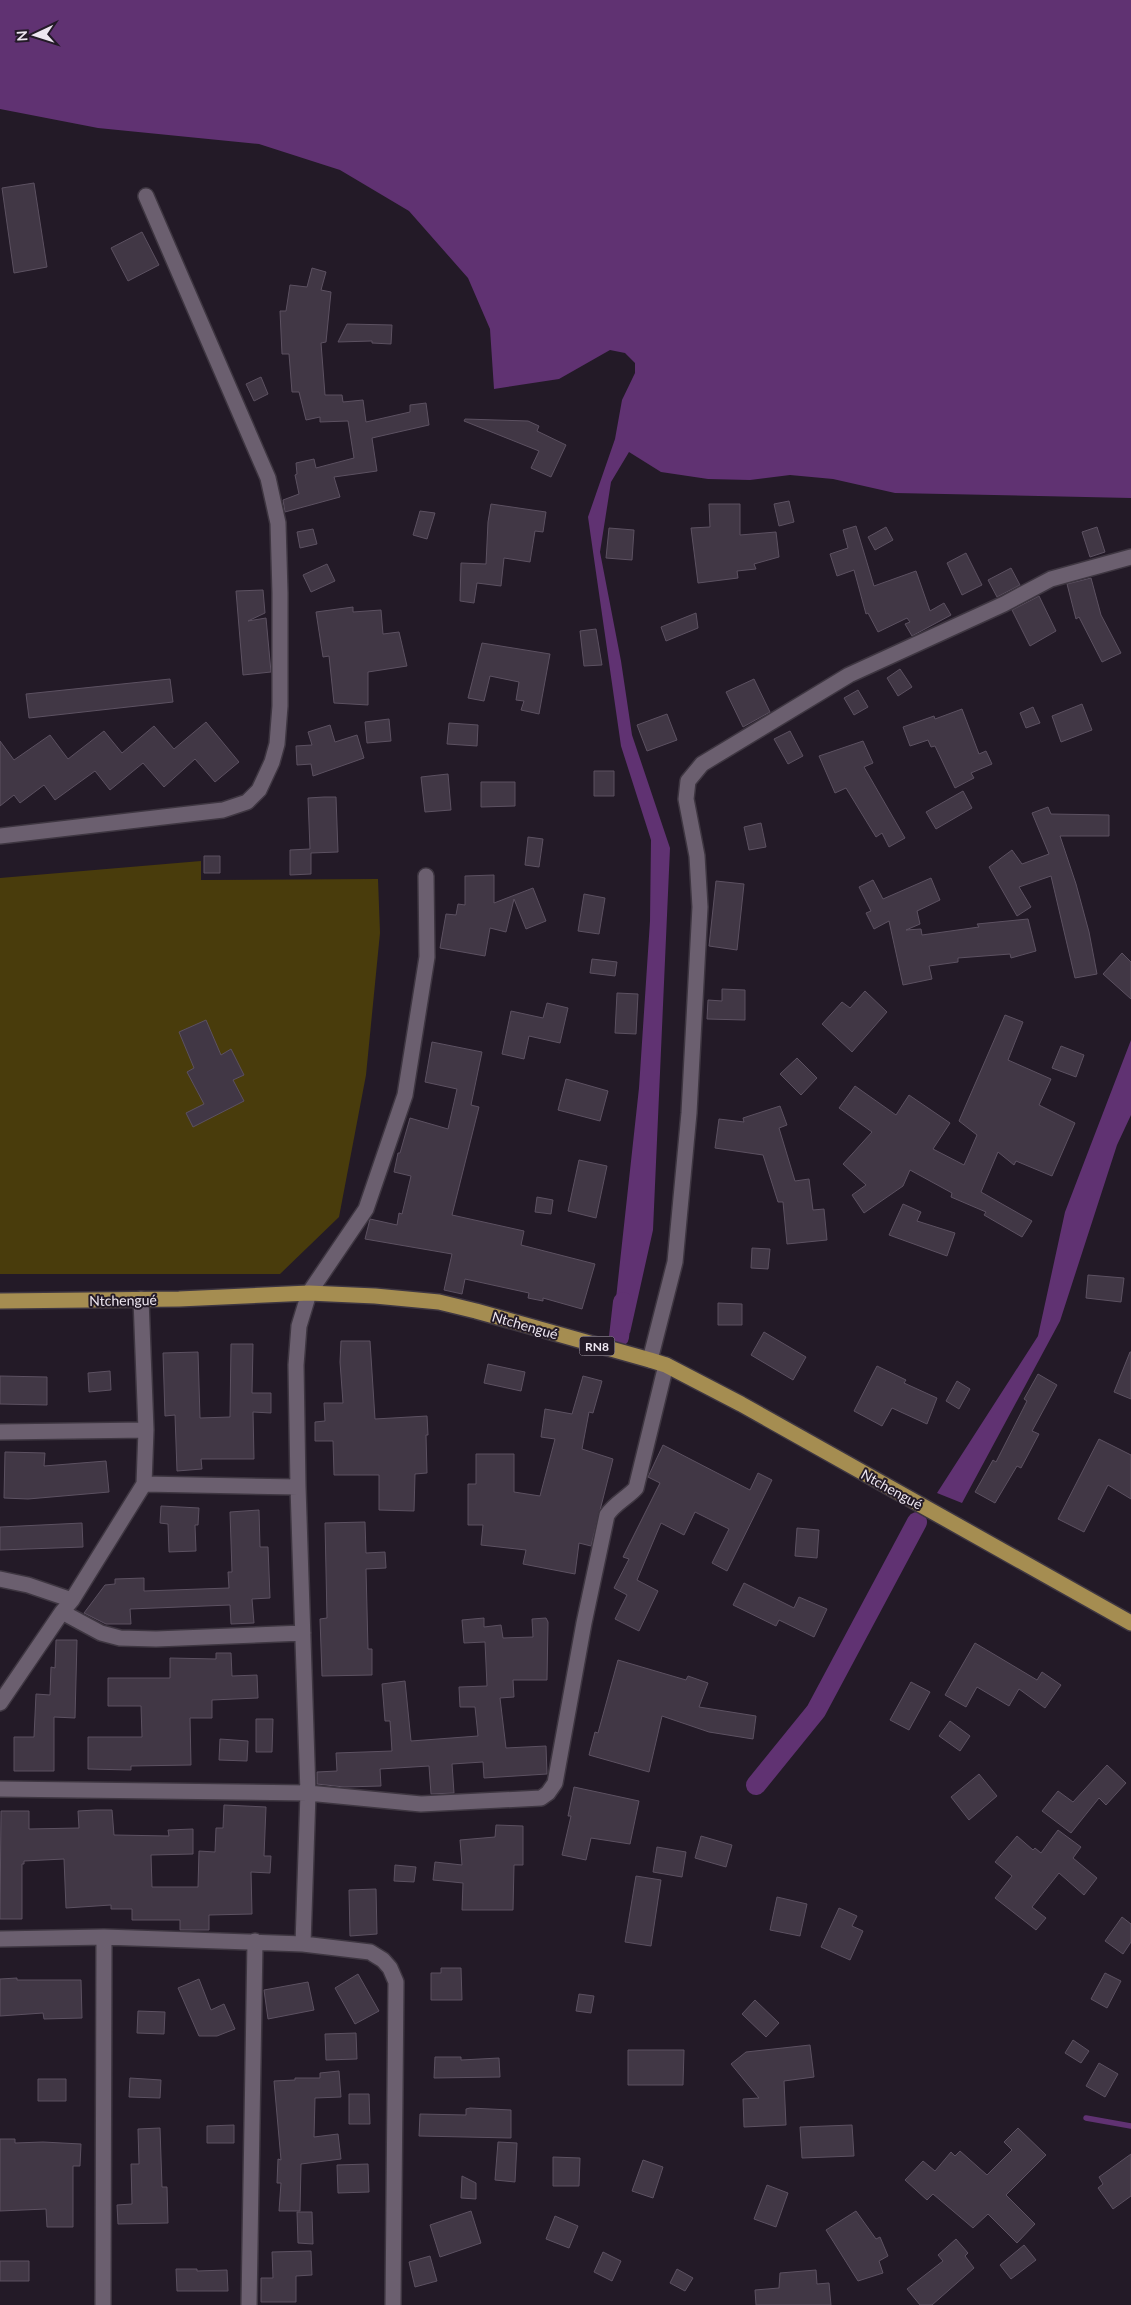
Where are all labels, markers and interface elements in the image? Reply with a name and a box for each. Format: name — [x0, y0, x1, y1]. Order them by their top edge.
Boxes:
north arrow — [10, 10, 60, 60]
text: N — [13, 30, 30, 42]
street label: Ntchengué — [89, 1291, 157, 1309]
street label: Ntchengué — [490, 1308, 560, 1342]
road number: RN8 — [580, 1336, 614, 1355]
street label: Ntchengué — [858, 1465, 926, 1513]

